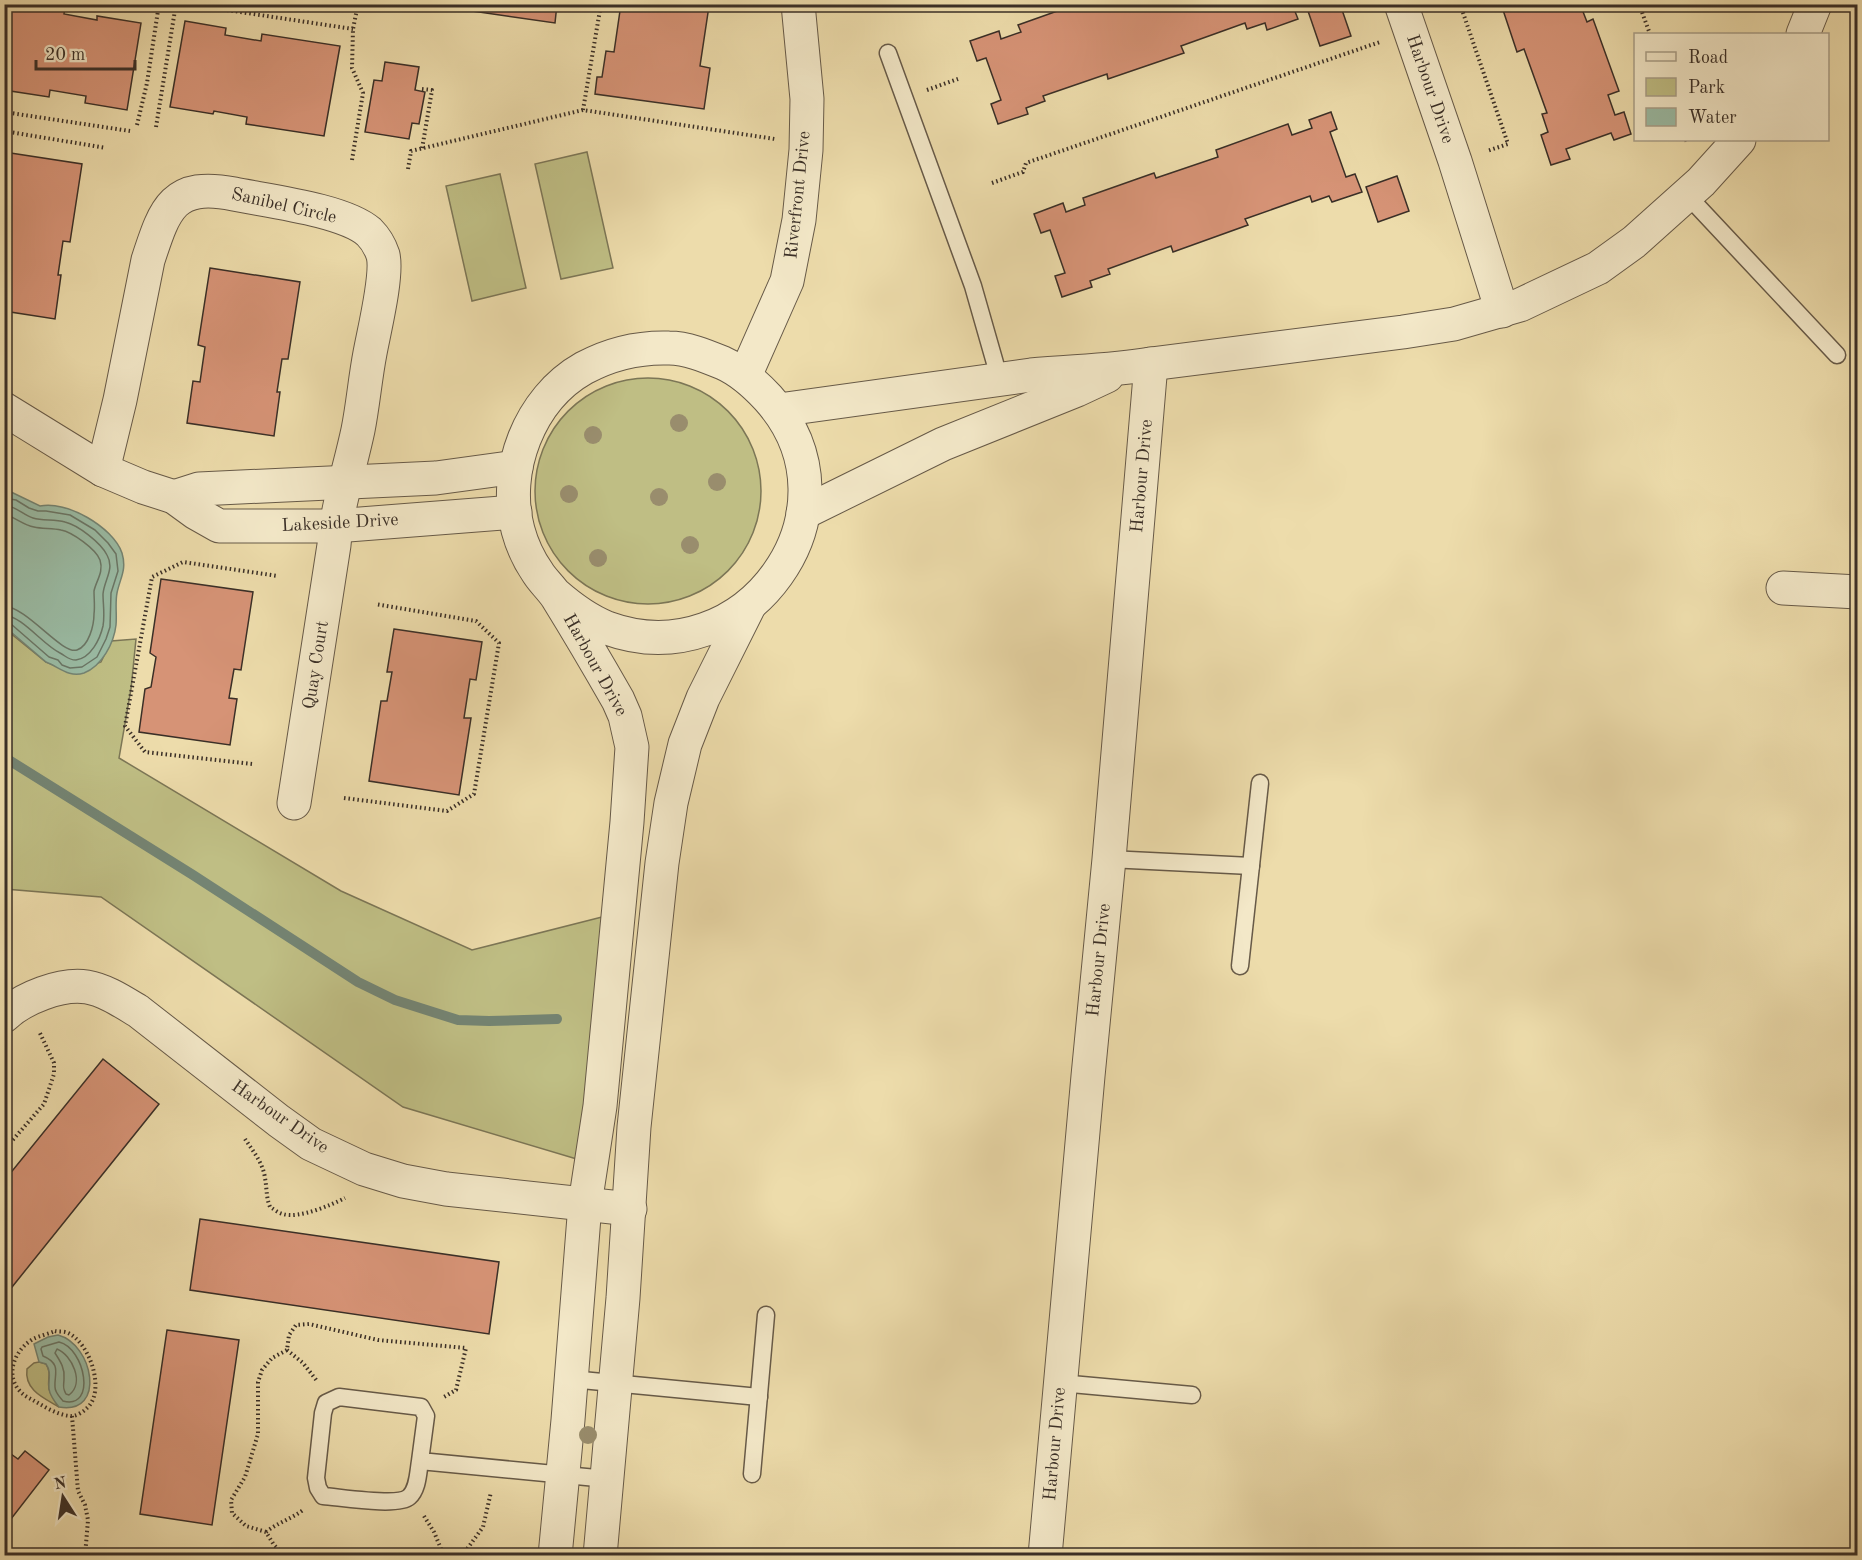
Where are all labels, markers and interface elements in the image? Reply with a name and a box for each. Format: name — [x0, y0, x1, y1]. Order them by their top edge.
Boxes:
street label: Harbour Drive — [1403, 32, 1457, 146]
scale bar — [36, 33, 135, 71]
legend — [1634, 33, 1829, 141]
text: 20 m — [45, 46, 85, 64]
text: Road — [1688, 49, 1728, 67]
text: Park — [1688, 79, 1725, 97]
text: Water — [1688, 109, 1737, 127]
street label: Riverfront Drive — [782, 130, 814, 260]
street label: Sanibel Circle — [230, 185, 338, 227]
street label: Harbour Drive — [1128, 418, 1156, 534]
street label: Lakeside Drive — [281, 511, 399, 535]
street label: Harbour Drive — [560, 611, 630, 719]
street label: Quay Court — [300, 619, 332, 711]
street label: Harbour Drive — [1084, 902, 1114, 1018]
street label: Harbour Drive — [228, 1077, 332, 1157]
street label: Harbour Drive — [1041, 1386, 1069, 1502]
north arrow — [33, 1467, 93, 1527]
text: N — [53, 1475, 69, 1493]

